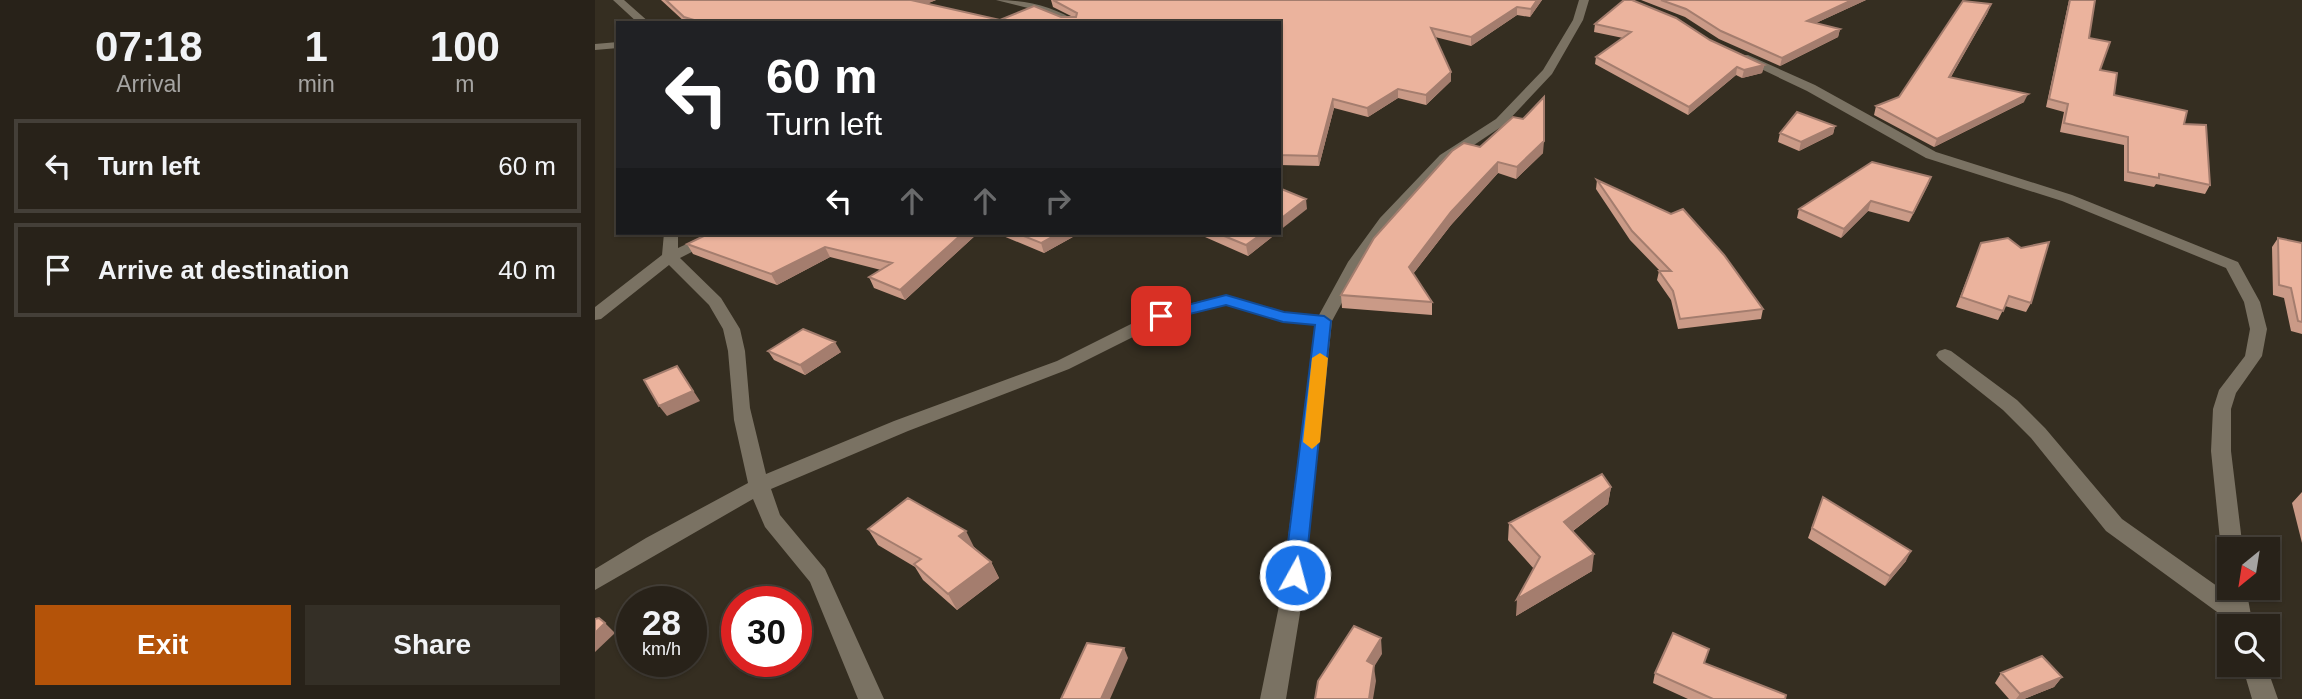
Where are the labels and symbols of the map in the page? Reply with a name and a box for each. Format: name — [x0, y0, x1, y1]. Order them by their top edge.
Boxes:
pin — [1131, 286, 1191, 346]
north arrow — [2217, 537, 2280, 600]
position arrow — [1258, 538, 1332, 612]
speed limit sign: 30 — [721, 586, 812, 677]

